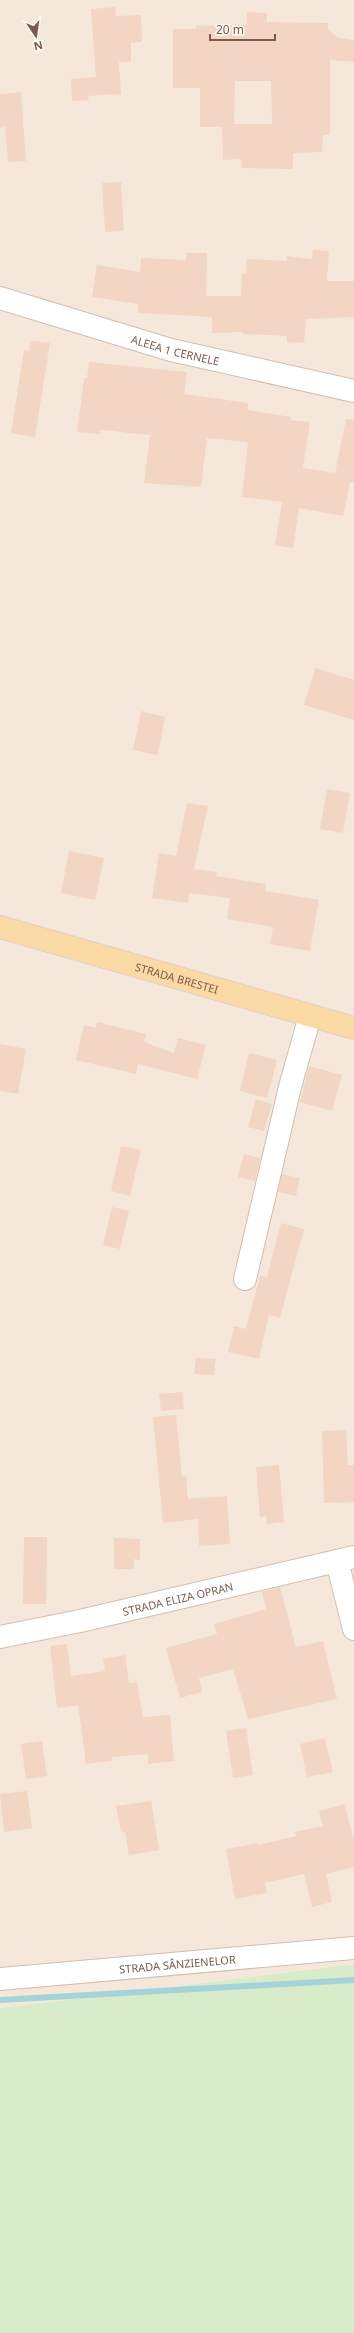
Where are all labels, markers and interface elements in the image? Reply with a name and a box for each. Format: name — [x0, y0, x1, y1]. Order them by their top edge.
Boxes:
north arrow — [16, 16, 56, 56]
scale bar — [210, 16, 275, 42]
text: 20 m — [216, 21, 244, 38]
text: N — [32, 38, 44, 55]
street label: ALEEA 1 CERNELE — [130, 331, 221, 368]
street label: STRADA BRESTEI — [134, 958, 221, 997]
street label: STRADA ELIZA OPRAN — [121, 1578, 235, 1618]
street label: STRADA SÂNZIENELOR — [118, 1951, 236, 1976]

